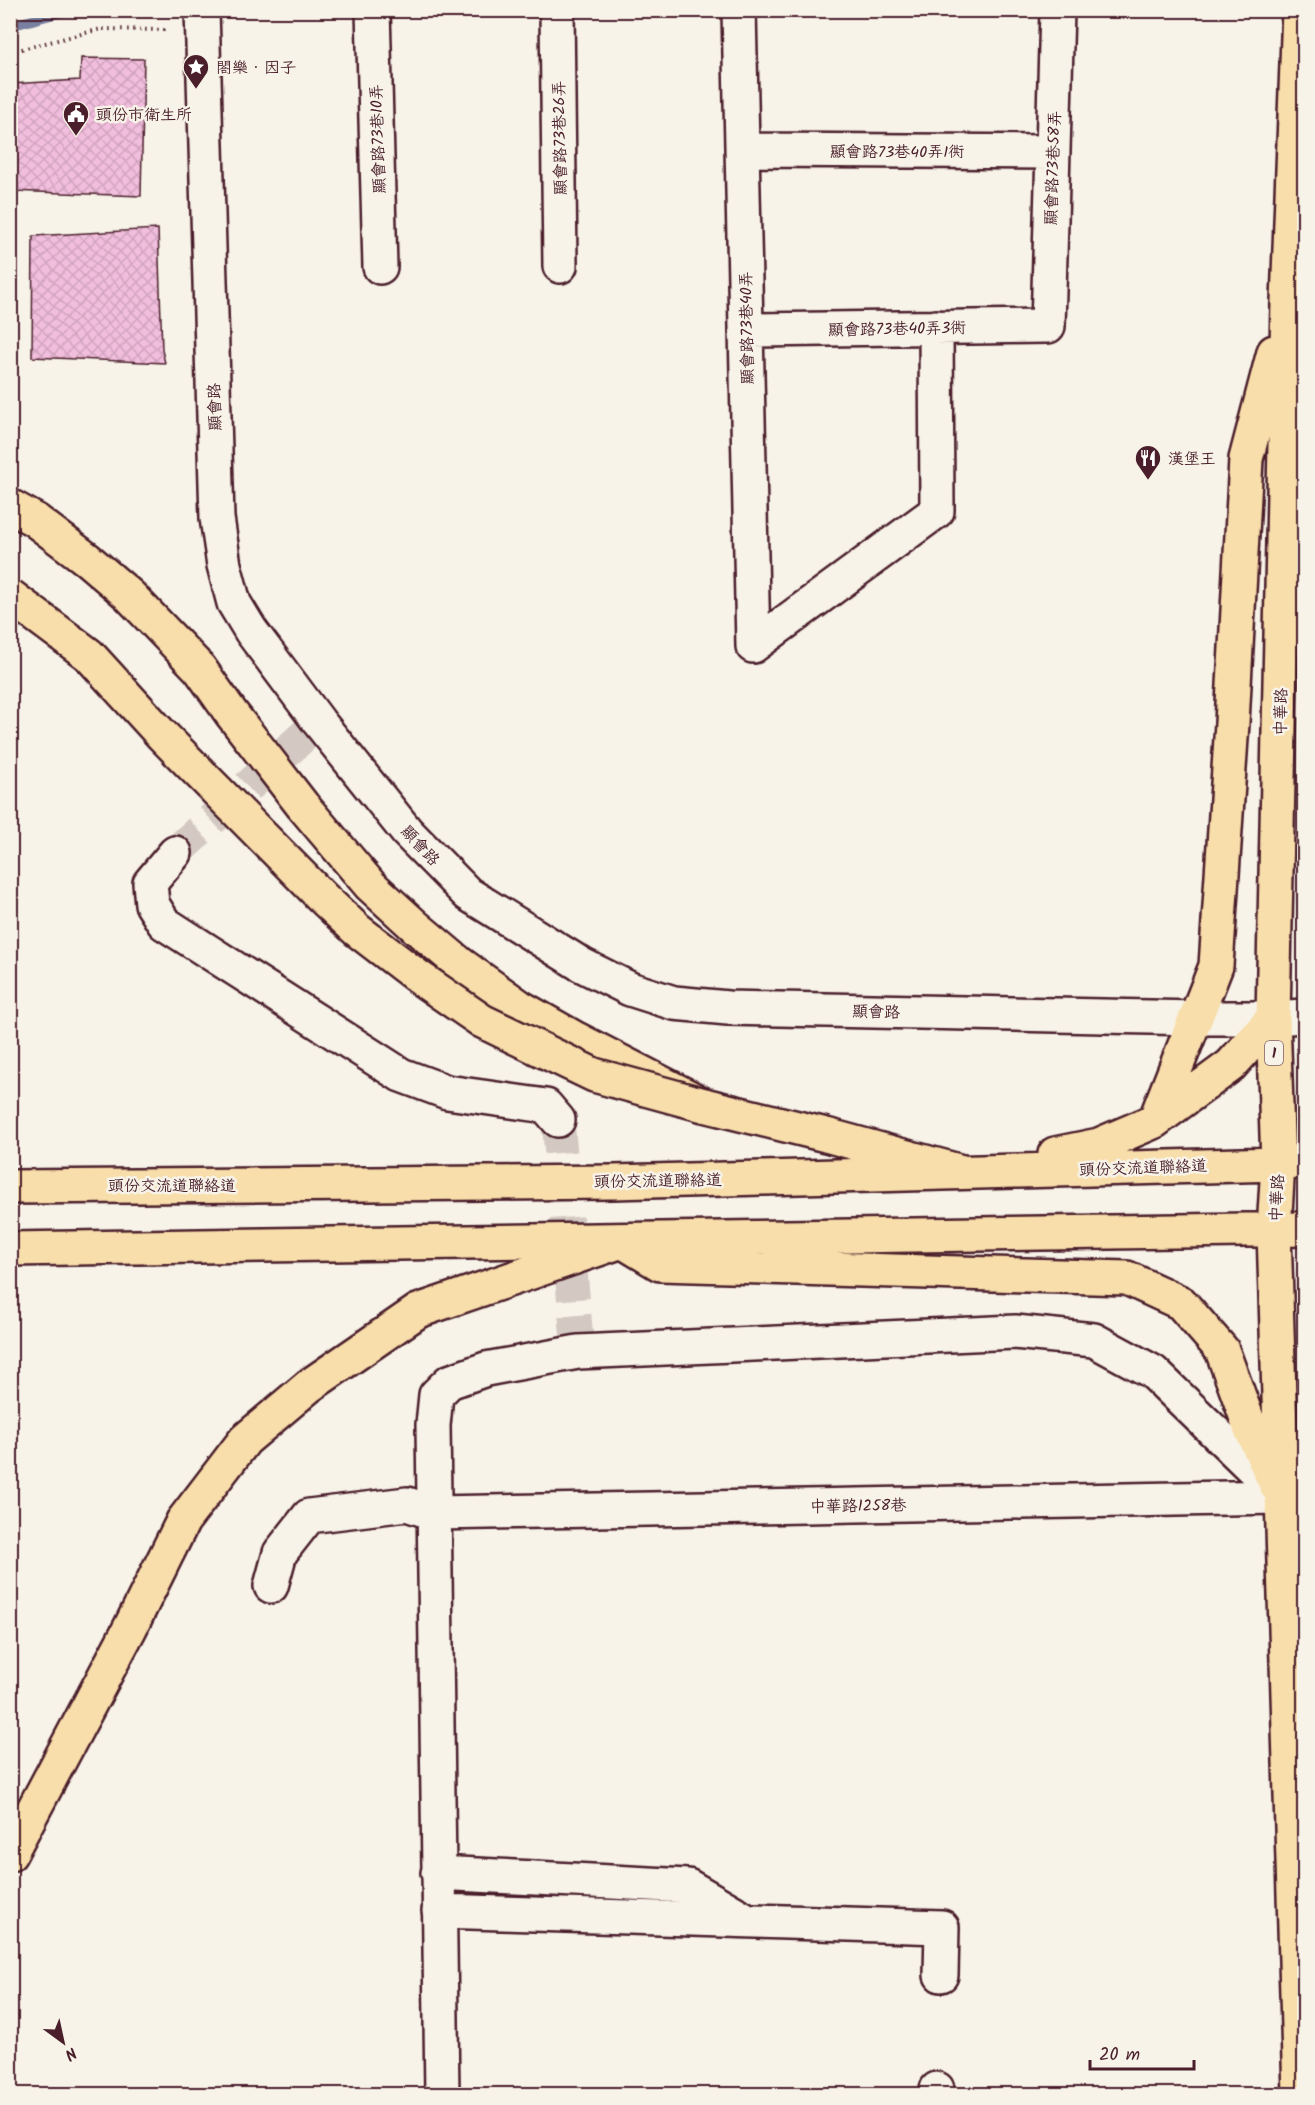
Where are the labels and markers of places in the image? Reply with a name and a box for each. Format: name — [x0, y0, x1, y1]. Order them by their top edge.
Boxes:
place icon: 閤樂‧因子 — [181, 52, 211, 90]
place label: 閤樂‧因子 — [216, 56, 296, 81]
public building icon: 頭份市衛生所 — [61, 99, 91, 137]
place label: 頭份市衛生所 — [96, 103, 192, 128]
restaurant icon: 漢堡王 — [1133, 443, 1163, 481]
place label: 漢堡王 — [1168, 447, 1216, 472]

